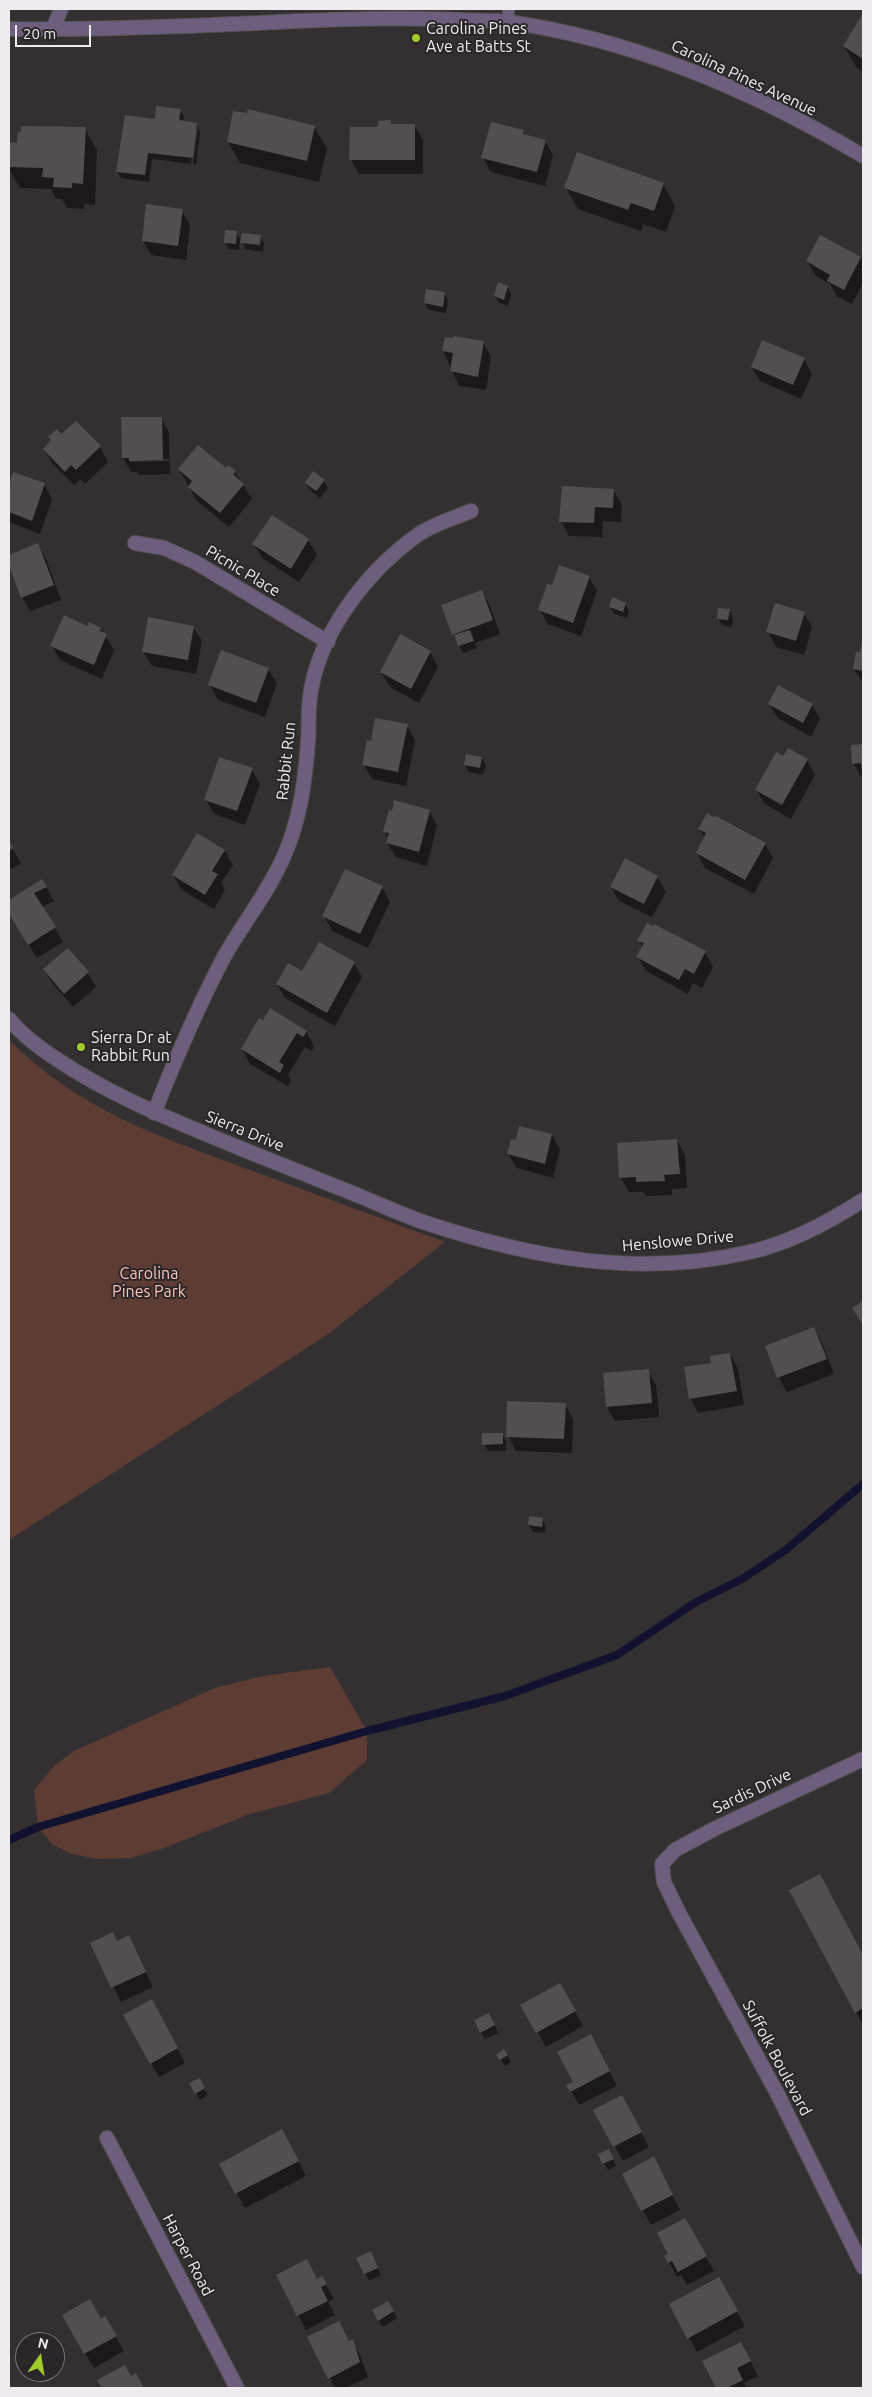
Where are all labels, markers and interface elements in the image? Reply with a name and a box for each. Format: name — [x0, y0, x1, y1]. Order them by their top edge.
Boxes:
scale bar — [18, 15, 94, 47]
place label: Carolina Pines Ave at Batts St — [426, 19, 531, 57]
text: 20 m — [23, 25, 56, 42]
marker: Carolina Pines Ave at Batts St — [410, 32, 422, 44]
street label: Carolina Pines Avenue — [668, 36, 820, 120]
street label: Picnic Place — [202, 541, 284, 601]
street label: Rabbit Run — [272, 721, 300, 801]
place label: Sierra Dr at Rabbit Run — [91, 1028, 172, 1066]
marker: Sierra Dr at Rabbit Run — [75, 1041, 87, 1053]
street label: Sierra Drive — [203, 1107, 287, 1155]
street label: Henslowe Drive — [621, 1227, 735, 1255]
park label: Carolina Pines Park — [112, 1264, 186, 1302]
street label: Sardis Drive — [710, 1764, 794, 1818]
street label: Suffolk Boulevard — [738, 1997, 816, 2119]
street label: Harper Road — [158, 2211, 218, 2299]
north arrow — [15, 2332, 65, 2382]
text: N — [36, 2334, 50, 2352]

